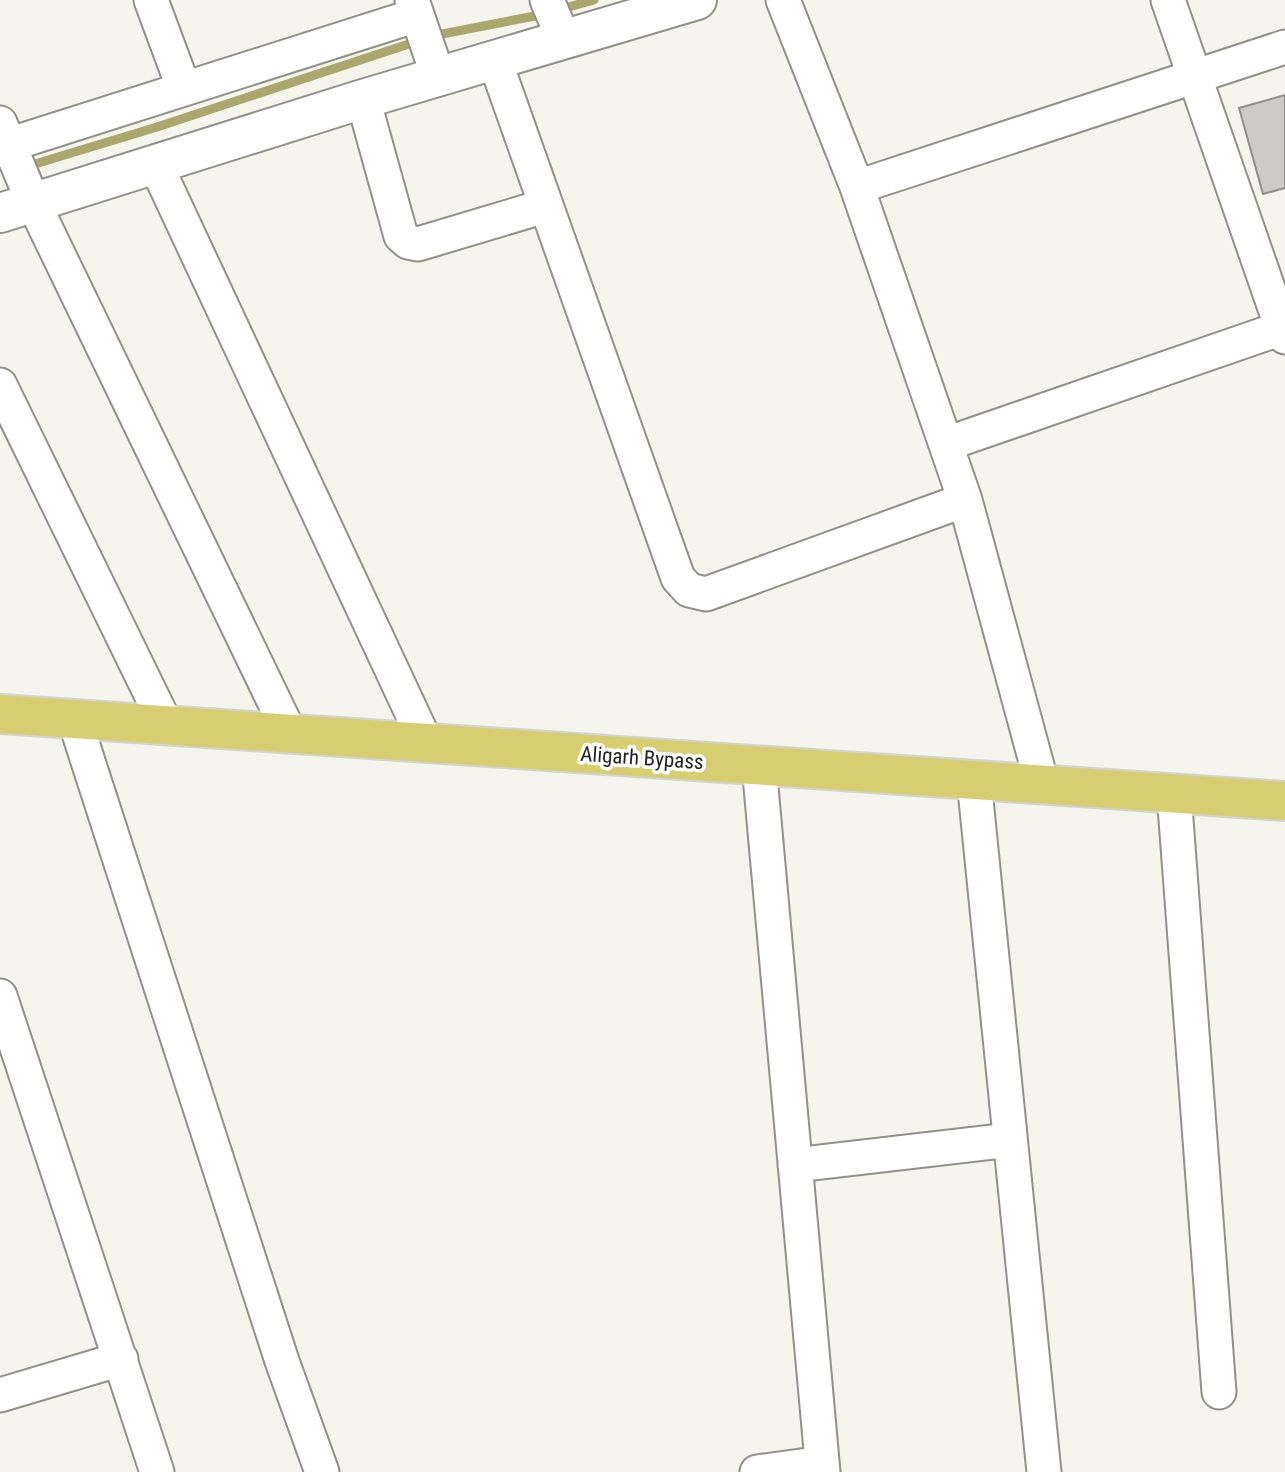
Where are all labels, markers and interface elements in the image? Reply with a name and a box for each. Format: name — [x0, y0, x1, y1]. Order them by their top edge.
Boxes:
street label: Aligarh Bypass — [580, 742, 704, 774]

